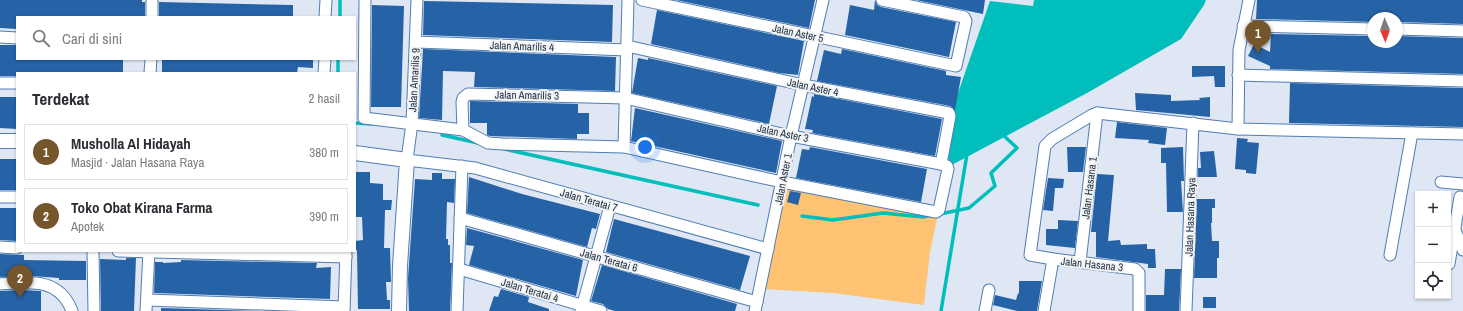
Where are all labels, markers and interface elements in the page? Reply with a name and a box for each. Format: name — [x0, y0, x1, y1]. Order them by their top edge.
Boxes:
north arrow — [1367, 12, 1403, 48]
search box — [16, 16, 356, 60]
pin: 1 — [1245, 20, 1271, 53]
street label: Jalan Aster 5 — [771, 21, 825, 45]
icon: search — [30, 27, 52, 49]
text: Cari di sini — [62, 28, 122, 49]
street label: Jalan Amarilis 4 — [490, 38, 554, 54]
street label: Jalan Amarilis 9 — [405, 48, 423, 112]
street label: Jalan Aster 4 — [786, 75, 840, 99]
text: Terdekat — [32, 87, 89, 110]
street label: Jalan Amarilis 3 — [495, 87, 559, 103]
text: 2 hasil — [309, 90, 340, 107]
street label: Jalan Aster 3 — [756, 121, 810, 145]
text: Musholla Al Hidayah — [71, 133, 191, 154]
your location — [635, 137, 655, 157]
text: 1 — [43, 144, 49, 161]
text: 380 m — [309, 144, 339, 161]
street label: Jalan Aster 1 — [771, 152, 795, 206]
text: Masjid · Jalan Hasana Raya — [71, 154, 204, 171]
street label: Jalan Hasana 1 — [1078, 156, 1100, 220]
street label: Jalan Hasana Raya — [1182, 177, 1198, 257]
street label: Jalan Teratai 7 — [559, 185, 619, 215]
map controls — [1415, 191, 1451, 299]
button: + — [1415, 191, 1451, 227]
text: Toko Obat Kirana Farma — [71, 197, 212, 218]
text: 2 — [43, 208, 49, 225]
text: 390 m — [309, 208, 339, 225]
text: Apotek — [71, 218, 104, 235]
button: − — [1415, 227, 1451, 263]
street label: Jalan Teratai 6 — [579, 245, 639, 275]
street label: Jalan Hasana 3 — [1060, 254, 1124, 274]
button: locate — [1415, 263, 1451, 299]
pin: 2 — [7, 265, 33, 298]
street label: Jalan Teratai 4 — [500, 275, 560, 305]

